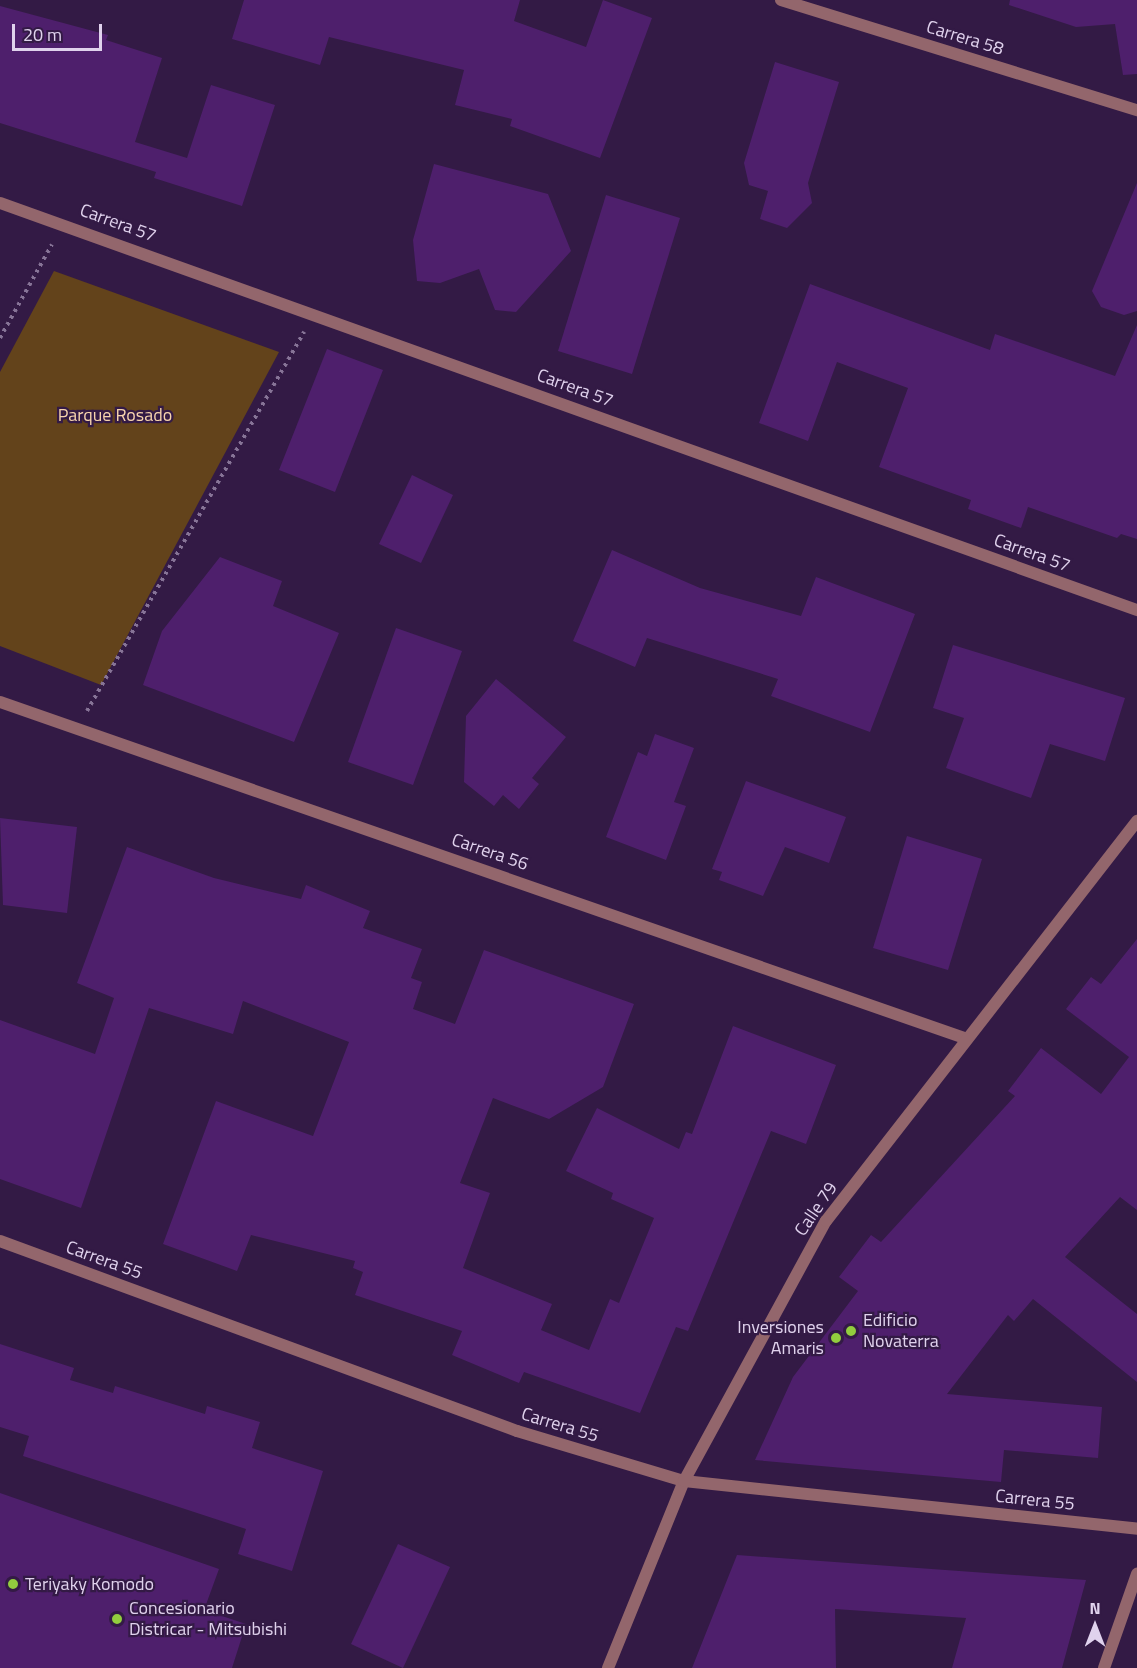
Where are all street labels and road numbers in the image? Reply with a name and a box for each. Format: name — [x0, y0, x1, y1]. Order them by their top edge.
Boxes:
street label: Carrera 58 — [924, 16, 1006, 60]
street label: Carrera 57 — [77, 199, 159, 247]
street label: Carrera 57 — [534, 364, 616, 412]
street label: Carrera 57 — [991, 529, 1073, 577]
street label: Carrera 56 — [449, 829, 531, 875]
street label: Calle 79 — [790, 1178, 842, 1240]
street label: Carrera 55 — [63, 1236, 145, 1284]
street label: Carrera 55 — [519, 1403, 601, 1447]
street label: Carrera 55 — [994, 1485, 1076, 1515]

